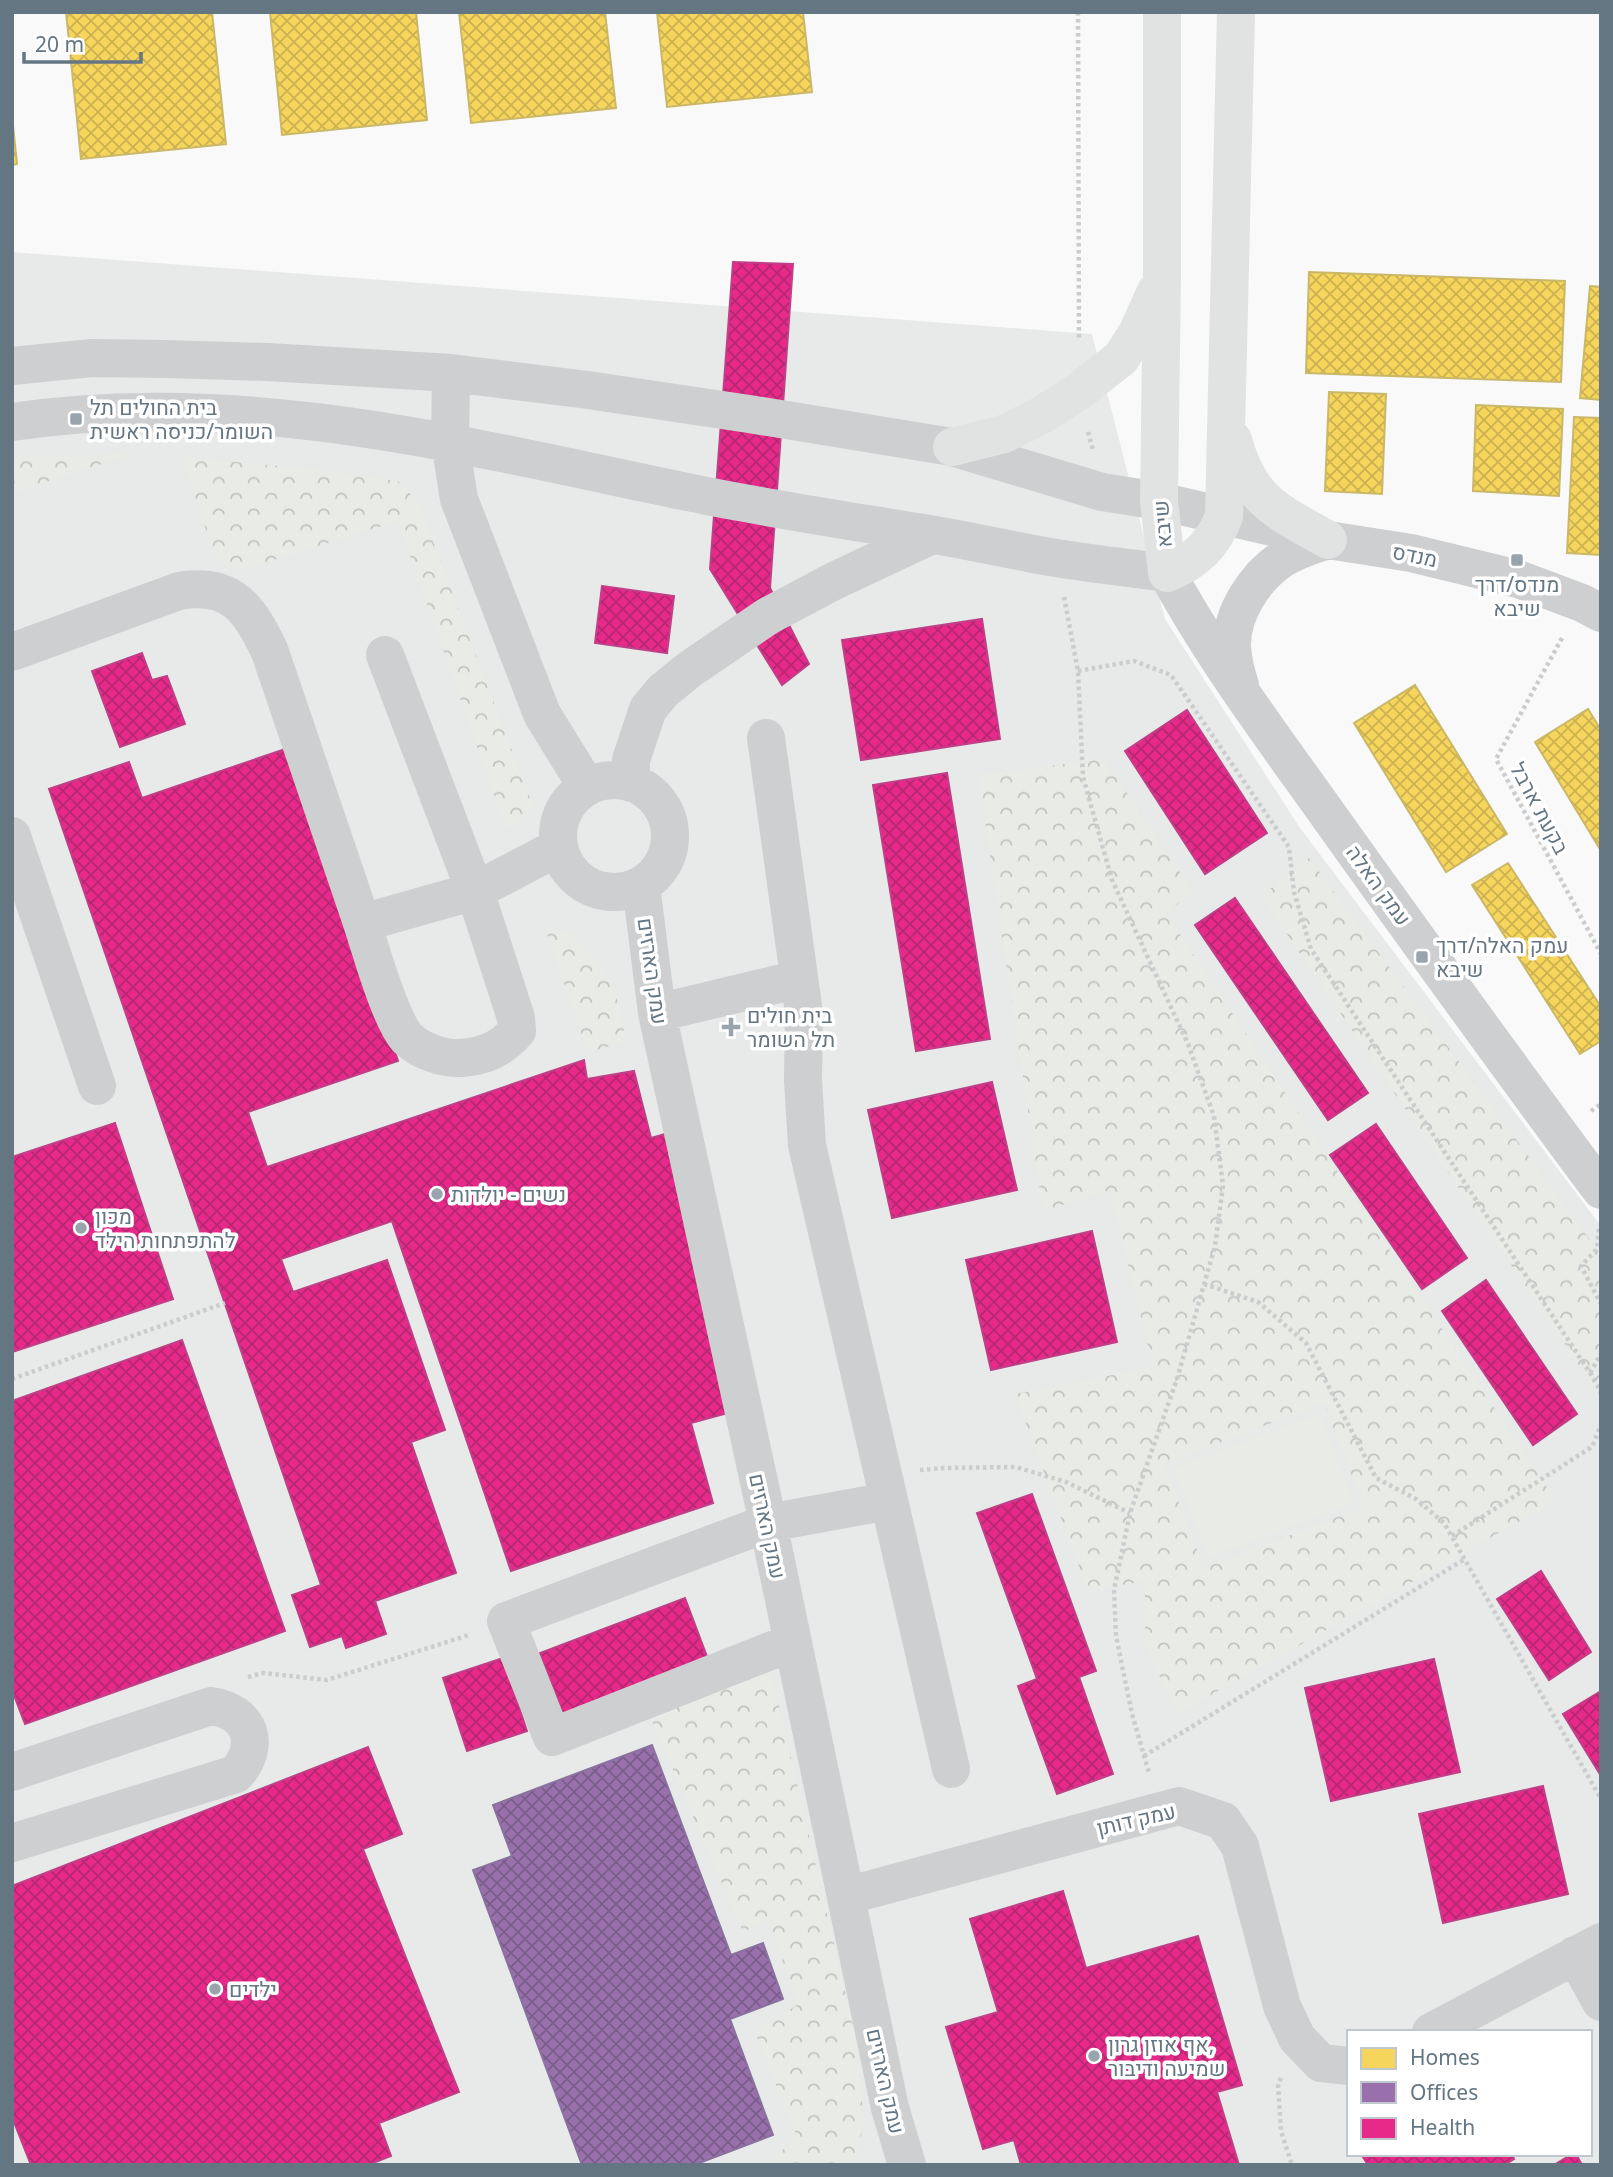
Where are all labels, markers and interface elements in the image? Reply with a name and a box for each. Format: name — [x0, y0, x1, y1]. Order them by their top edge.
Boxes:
scale bar — [24, 21, 142, 65]
text: 20 m — [35, 30, 84, 58]
place label: בית החולים תל השומר/כניסה ראשית — [90, 393, 273, 445]
marker: בית החולים תל השומר/כניסה ראשית — [68, 411, 84, 427]
street label: שיבא — [1146, 499, 1178, 549]
street label: מנדס — [1390, 537, 1440, 573]
marker: מנדס/דרך שיבא — [1509, 552, 1525, 568]
place label: מנדס/דרך שיבא — [1475, 570, 1559, 622]
street label: בקעת ארבל — [1504, 757, 1576, 859]
street label: עמק האלה — [1340, 839, 1418, 931]
street label: עמק הארזים — [632, 916, 674, 1026]
place label: עמק האלה/דרך שיבא — [1436, 931, 1568, 983]
marker: עמק האלה/דרך שיבא — [1414, 949, 1430, 965]
place label: בית חולים תל השומר — [747, 1001, 835, 1053]
marker: בית חולים תל השומר — [721, 1017, 741, 1037]
place label: נשים - יולדות — [451, 1180, 566, 1208]
marker: נשים - יולדות — [429, 1186, 445, 1202]
place label: מכון להתפתחות הילד — [95, 1202, 236, 1254]
marker: מכון להתפתחות הילד — [73, 1220, 89, 1236]
street label: עמק הארזים — [743, 1471, 793, 1581]
street label: עמק דותן — [1094, 1796, 1178, 1842]
place label: ילדים — [229, 1975, 277, 2003]
marker: ילדים — [207, 1981, 223, 1997]
street label: עמק הארזים — [860, 2026, 912, 2136]
place label: אף אוזן גרון, שמיעה ודיבור — [1108, 2030, 1225, 2082]
legend — [1347, 2030, 1592, 2156]
text: Homes — [1410, 2043, 1480, 2071]
marker: אף אוזן גרון, שמיעה ודיבור — [1086, 2048, 1102, 2064]
text: Offices — [1410, 2078, 1478, 2106]
text: Health — [1410, 2113, 1475, 2141]

